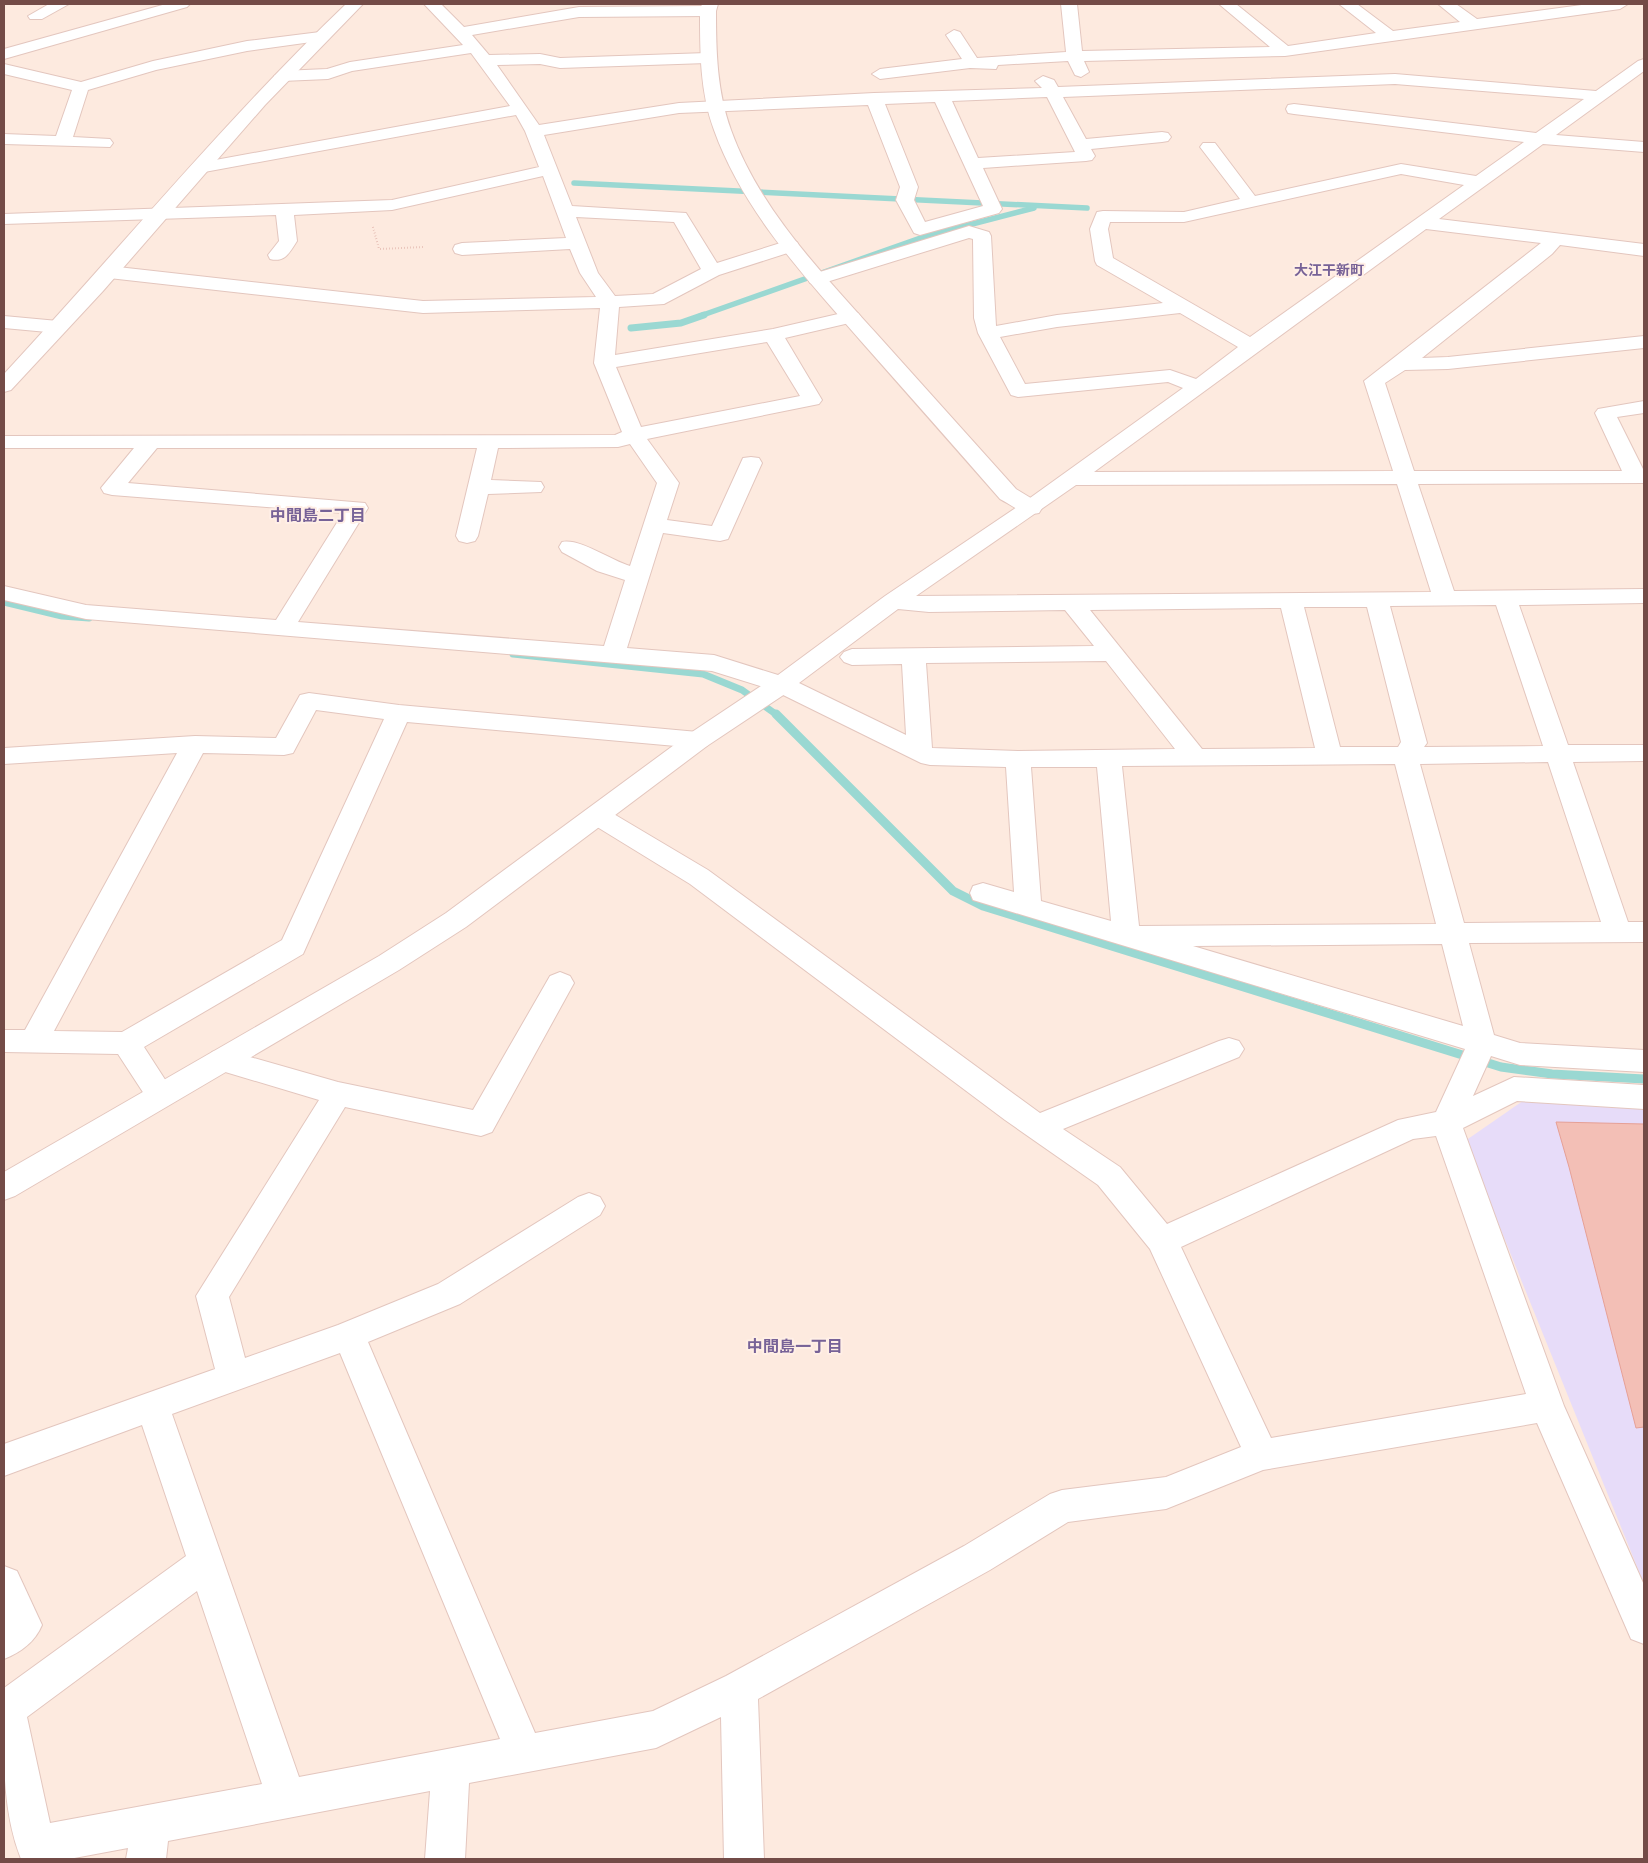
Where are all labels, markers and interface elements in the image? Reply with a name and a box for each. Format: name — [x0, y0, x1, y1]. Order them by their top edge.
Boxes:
district label: 大江干新町 — [1294, 261, 1364, 278]
district label: 中間島二丁目 — [270, 505, 366, 524]
district label: 中間島一丁目 — [747, 1336, 843, 1355]

